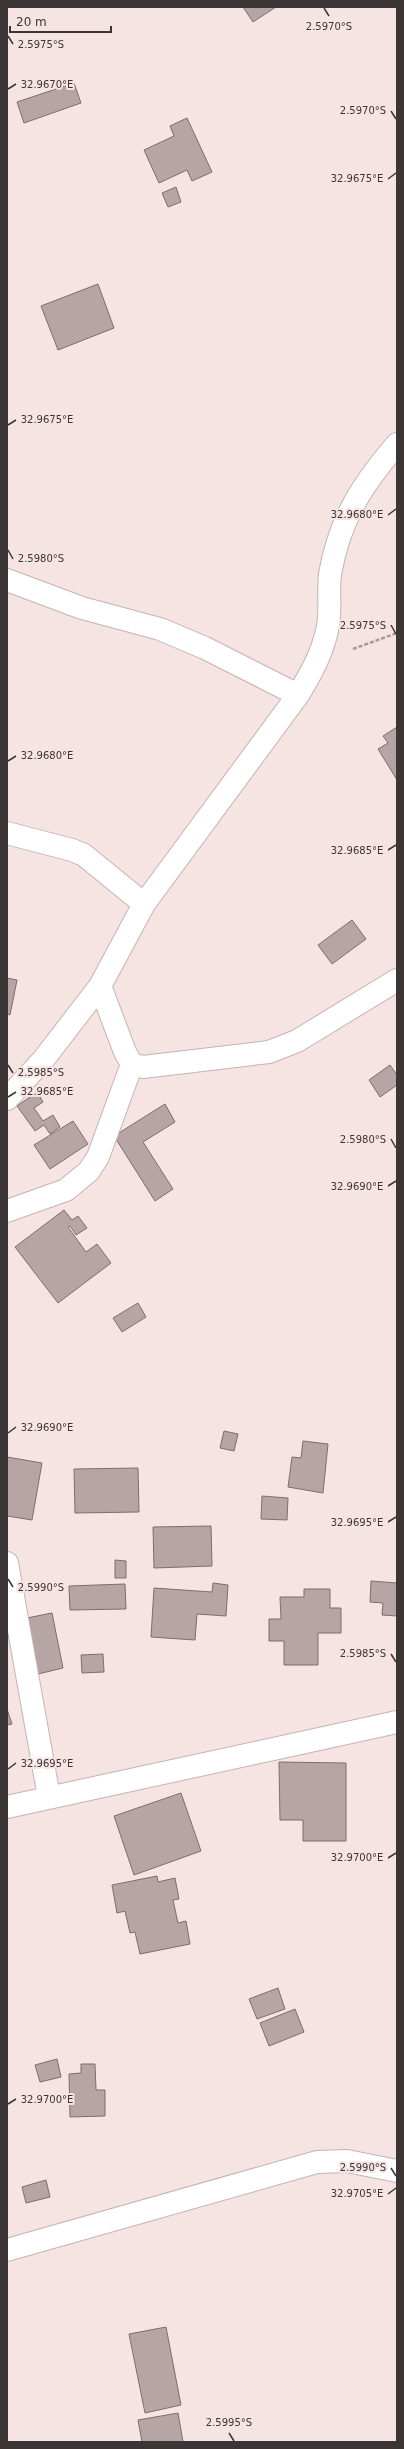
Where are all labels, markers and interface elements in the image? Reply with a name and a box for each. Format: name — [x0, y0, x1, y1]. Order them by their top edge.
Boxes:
scale bar — [10, 8, 111, 34]
text: 20 m — [16, 15, 47, 29]
text: 2.5970°S — [306, 21, 352, 32]
text: 2.5975°S — [18, 39, 64, 50]
text: 32.9670°E — [21, 79, 73, 90]
text: 2.5970°S — [340, 105, 386, 116]
text: 32.9675°E — [331, 173, 383, 184]
text: 32.9675°E — [21, 414, 73, 425]
text: 32.9680°E — [331, 509, 383, 520]
text: 2.5980°S — [18, 553, 64, 564]
text: 2.5975°S — [340, 620, 386, 631]
text: 32.9680°E — [21, 750, 73, 761]
text: 32.9685°E — [331, 845, 383, 856]
text: 2.5985°S — [18, 1067, 64, 1078]
text: 32.9685°E — [21, 1086, 73, 1097]
text: 2.5980°S — [340, 1134, 386, 1145]
text: 32.9690°E — [331, 1181, 383, 1192]
text: 32.9690°E — [21, 1422, 73, 1433]
text: 32.9695°E — [331, 1517, 383, 1528]
text: 2.5990°S — [18, 1582, 64, 1593]
text: 2.5985°S — [340, 1648, 386, 1659]
text: 32.9695°E — [21, 1758, 73, 1769]
text: 32.9700°E — [331, 1852, 383, 1863]
text: 32.9700°E — [21, 2094, 73, 2105]
text: 2.5990°S — [340, 2162, 386, 2173]
text: 32.9705°E — [331, 2188, 383, 2199]
text: 2.5995°S — [206, 2417, 252, 2428]

